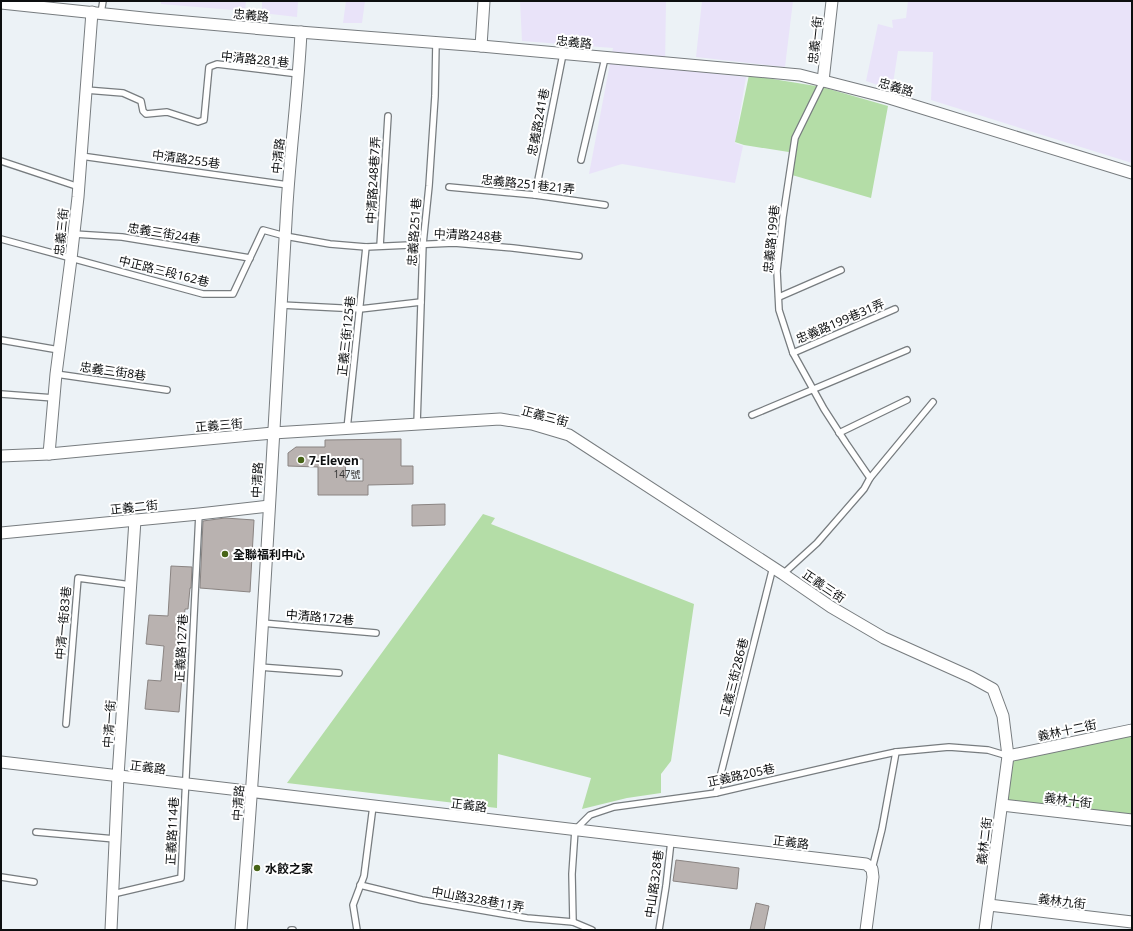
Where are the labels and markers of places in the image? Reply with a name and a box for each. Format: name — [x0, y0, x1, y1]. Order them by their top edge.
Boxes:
place label: 7-Eleven — [309, 452, 359, 469]
marker: 7-Eleven — [296, 455, 306, 465]
place label: 全聯福利中心 — [233, 546, 305, 563]
marker: 全聯福利中心 — [220, 549, 230, 559]
place label: 水餃之家 — [265, 860, 313, 877]
marker: 水餃之家 — [252, 863, 262, 873]

